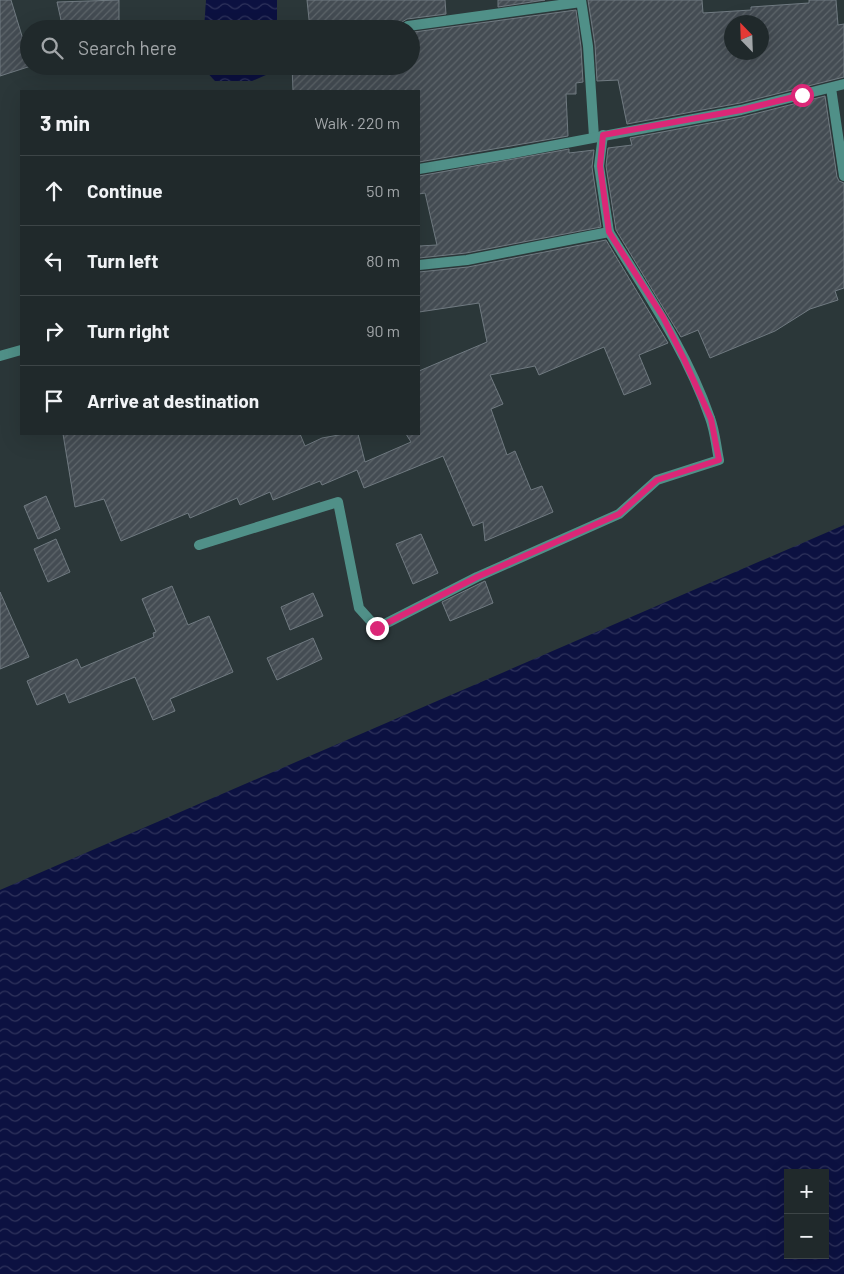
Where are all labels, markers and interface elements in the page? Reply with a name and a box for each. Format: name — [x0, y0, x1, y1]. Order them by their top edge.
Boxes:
north arrow — [724, 15, 769, 60]
search box — [20, 20, 420, 75]
icon: search — [38, 34, 66, 62]
text: Search here — [78, 36, 177, 59]
route start — [791, 84, 814, 107]
text: 3 min — [40, 110, 90, 135]
text: Walk · 220 m — [314, 113, 400, 132]
icon: ahead — [40, 177, 68, 205]
text: Continue — [87, 179, 163, 202]
text: 50 m — [366, 181, 400, 200]
icon: left — [40, 247, 68, 275]
text: Turn left — [87, 249, 158, 272]
text: 80 m — [366, 251, 400, 270]
icon: right — [40, 317, 68, 345]
text: Turn right — [87, 319, 169, 342]
text: 90 m — [366, 321, 400, 340]
icon: arrive — [40, 387, 68, 415]
text: Arrive at destination — [87, 389, 259, 412]
route end — [366, 617, 389, 640]
map controls — [784, 1169, 829, 1259]
button: + — [784, 1169, 829, 1214]
button: − — [784, 1214, 829, 1259]

